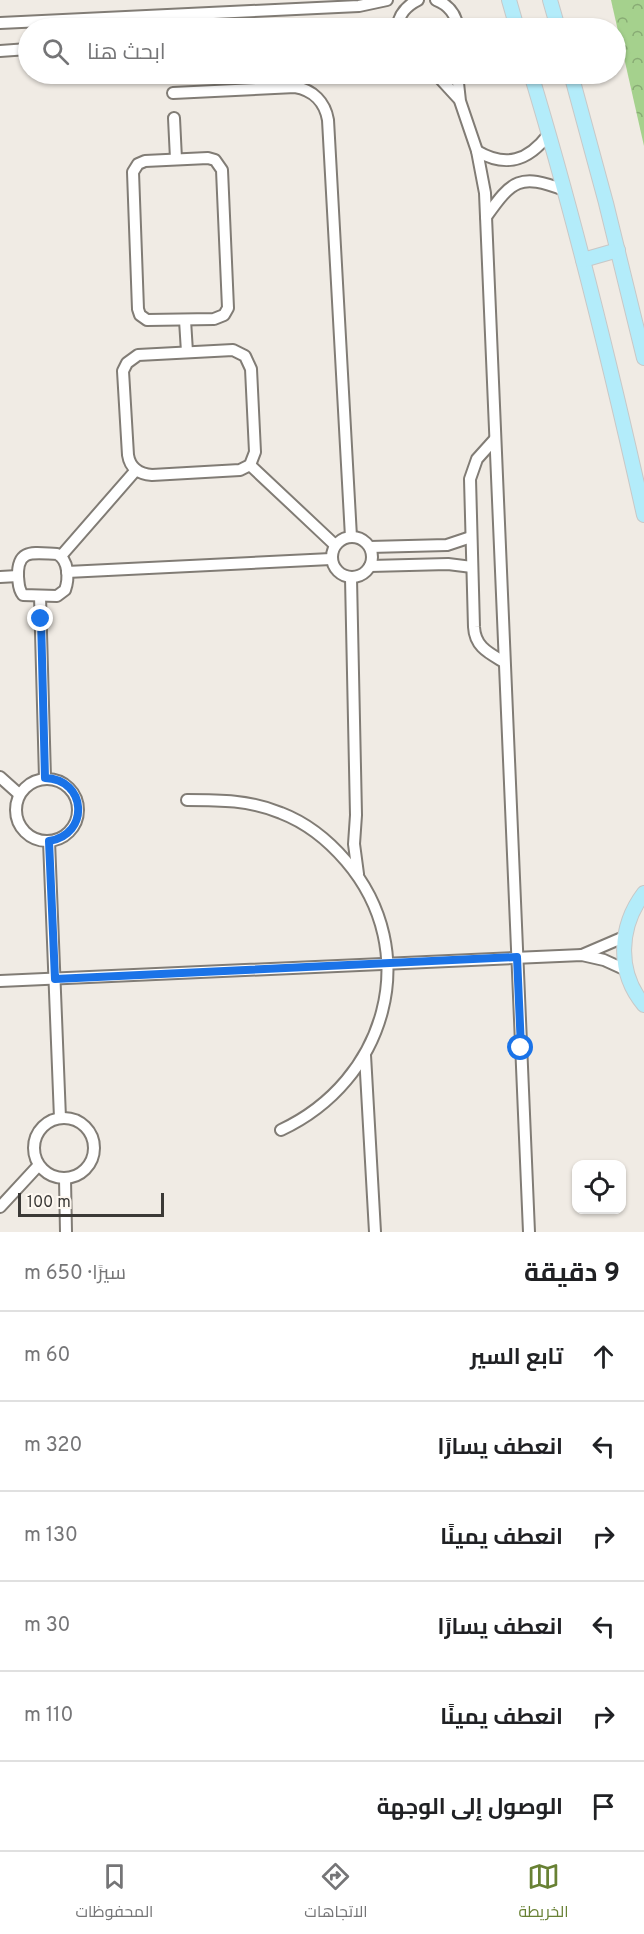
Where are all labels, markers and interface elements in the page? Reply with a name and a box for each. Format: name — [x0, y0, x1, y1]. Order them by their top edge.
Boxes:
search box — [18, 18, 626, 84]
icon: search — [39, 35, 72, 68]
text: ابحث هنا — [87, 40, 166, 67]
route end — [27, 605, 53, 631]
route start — [507, 1034, 533, 1060]
map controls — [572, 1160, 626, 1214]
button: locate — [572, 1160, 626, 1214]
scale bar — [18, 1190, 164, 1218]
text: 100 m — [27, 1193, 71, 1213]
text: 9 دقيقة — [524, 1258, 620, 1291]
text: سيرًا · 650 m — [24, 1261, 126, 1287]
icon: ahead — [587, 1340, 620, 1373]
text: 60 m — [24, 1343, 70, 1369]
text: تابع السير — [470, 1345, 563, 1372]
icon: left — [587, 1430, 620, 1463]
text: 320 m — [24, 1433, 82, 1459]
text: انعطف يسارًا — [438, 1435, 563, 1462]
icon: right — [587, 1520, 620, 1553]
text: 130 m — [24, 1523, 78, 1549]
text: انعطف يمينًا — [440, 1525, 563, 1552]
icon: left — [587, 1610, 620, 1643]
text: 30 m — [24, 1613, 70, 1639]
text: انعطف يسارًا — [438, 1615, 563, 1642]
icon: right — [587, 1700, 620, 1733]
text: 110 m — [24, 1703, 73, 1729]
text: انعطف يمينًا — [440, 1705, 563, 1732]
icon: arrive — [587, 1790, 620, 1823]
text: الوصول إلى الوجهة — [377, 1795, 563, 1822]
tab: المحفوظات — [75, 1860, 153, 1926]
tab: الاتجاهات — [304, 1860, 368, 1926]
tab: الخريطة — [519, 1860, 569, 1926]

